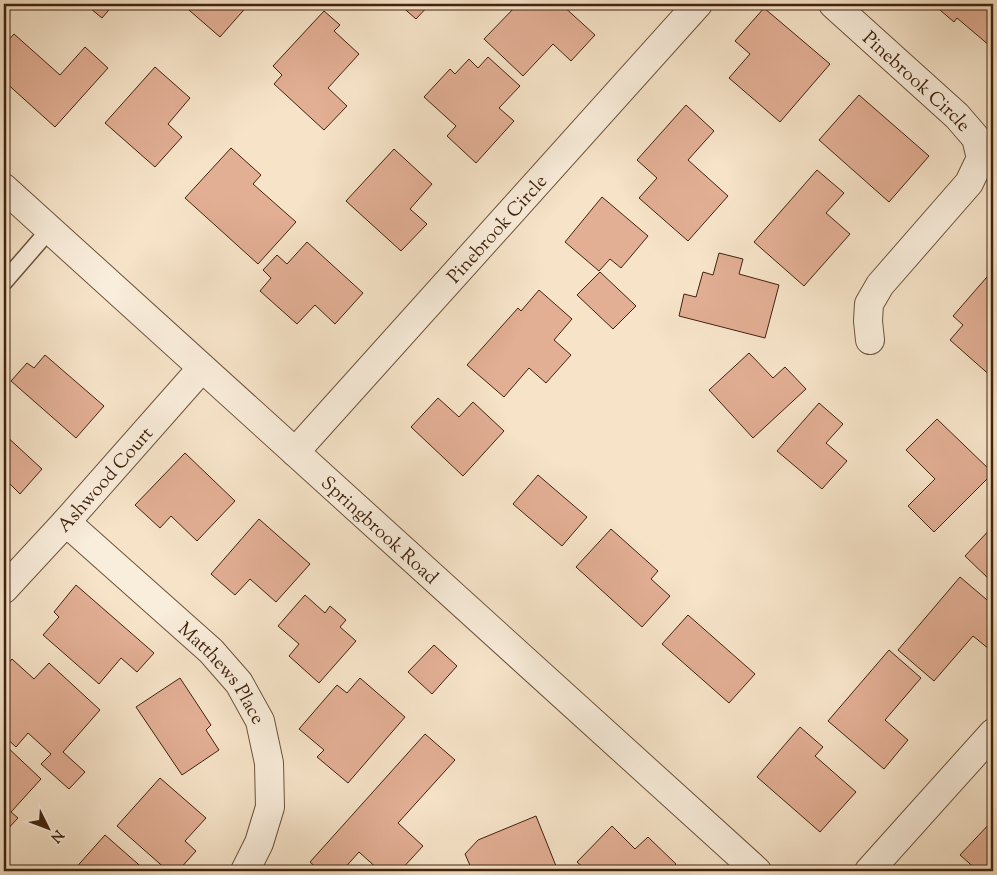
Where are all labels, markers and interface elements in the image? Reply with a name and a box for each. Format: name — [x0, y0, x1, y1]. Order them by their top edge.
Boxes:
street label: Pinebrook Circle — [856, 26, 976, 139]
street label: Pinebrook Circle — [442, 169, 555, 290]
street label: Ashwood Court — [52, 421, 161, 539]
street label: Springbrook Road — [314, 471, 443, 592]
street label: Matthews Place — [171, 617, 270, 730]
north arrow — [22, 802, 72, 852]
text: N — [45, 825, 67, 846]

